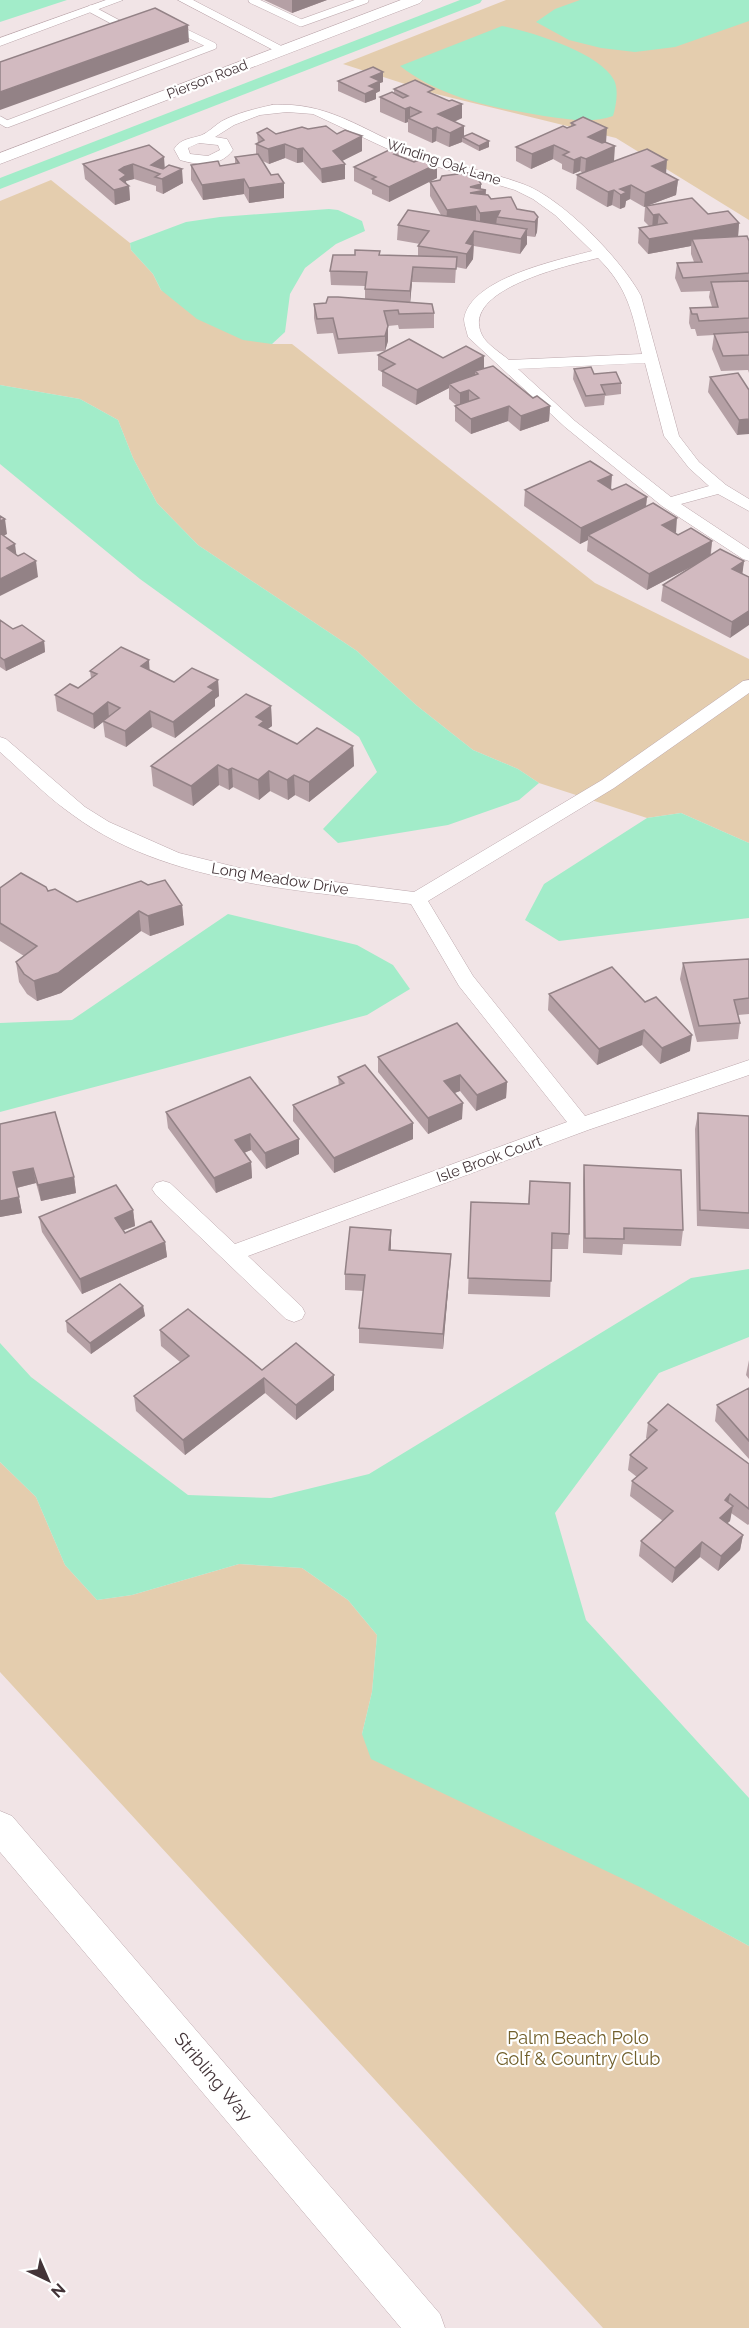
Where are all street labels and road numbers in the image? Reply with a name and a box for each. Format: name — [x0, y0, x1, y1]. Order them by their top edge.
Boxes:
street label: Pierson Road — [164, 56, 250, 102]
street label: Winding Oak Lane — [385, 136, 503, 188]
street label: Long Meadow Drive — [210, 859, 350, 899]
street label: Isle Brook Court — [434, 1132, 544, 1186]
street label: Stribling Way — [170, 2028, 257, 2126]

